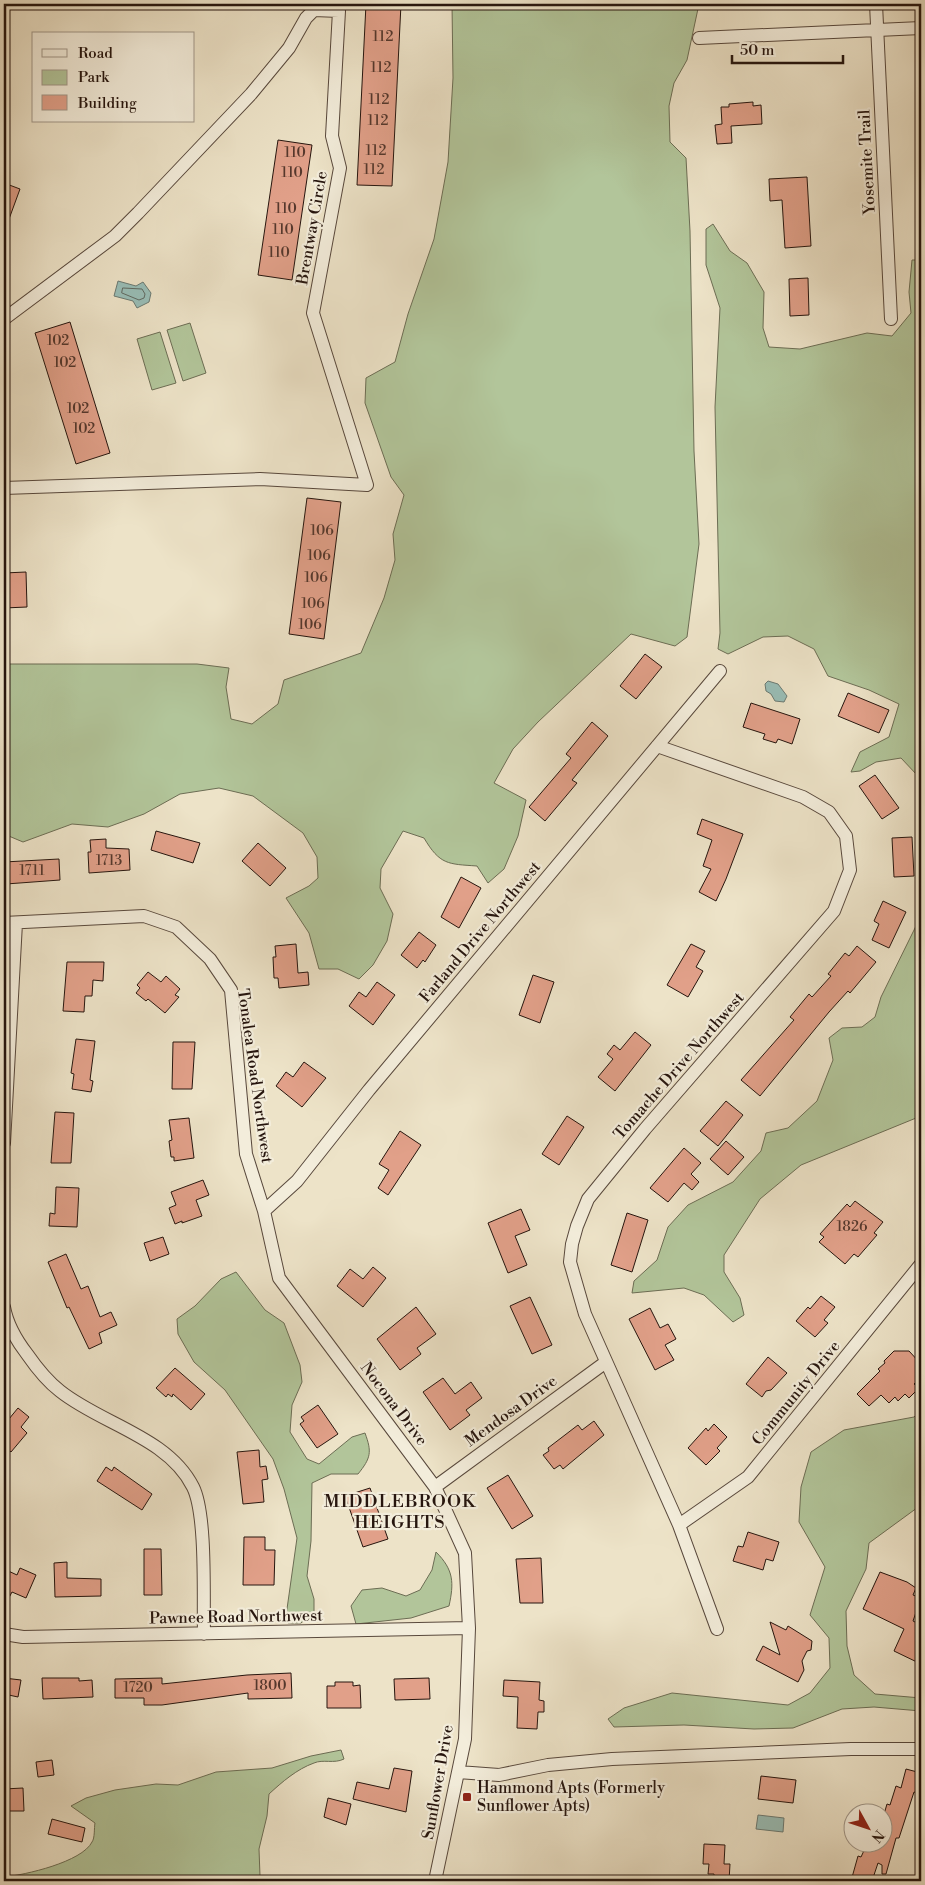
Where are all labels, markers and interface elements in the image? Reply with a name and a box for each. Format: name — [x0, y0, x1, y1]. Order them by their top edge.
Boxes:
house number: 112 — [373, 28, 393, 46]
legend — [32, 32, 195, 122]
scale bar — [732, 32, 844, 64]
text: 50 m — [740, 41, 774, 60]
text: Road — [78, 44, 113, 63]
house number: 112 — [371, 59, 391, 77]
text: Park — [78, 68, 110, 87]
house number: 112 — [369, 91, 389, 109]
text: Building — [77, 94, 137, 113]
street label: Yosemite Trail — [854, 109, 880, 216]
house number: 112 — [368, 112, 388, 130]
house number: 112 — [366, 142, 386, 160]
house number: 110 — [284, 144, 306, 162]
house number: 112 — [364, 161, 384, 179]
house number: 110 — [281, 164, 303, 182]
street label: Brentway Circle — [292, 170, 332, 287]
house number: 110 — [275, 200, 297, 218]
house number: 110 — [272, 221, 294, 239]
house number: 110 — [268, 244, 290, 262]
house number: 102 — [47, 332, 69, 350]
house number: 102 — [54, 354, 76, 372]
house number: 102 — [67, 400, 89, 418]
house number: 102 — [73, 420, 95, 438]
house number: 106 — [310, 522, 334, 540]
house number: 106 — [307, 547, 331, 565]
house number: 106 — [304, 569, 328, 587]
house number: 106 — [301, 595, 325, 613]
house number: 106 — [298, 616, 322, 634]
house number: 1713 — [96, 852, 123, 870]
street label: Farland Drive Northwest — [415, 857, 545, 1007]
house number: 1711 — [19, 862, 45, 880]
street label: Tonalea Road Northwest — [233, 987, 277, 1165]
street label: Tomache Drive Northwest — [609, 988, 749, 1144]
house number: 1826 — [837, 1218, 868, 1236]
street label: Community Drive — [748, 1336, 844, 1450]
street label: Nocona Drive — [356, 1358, 432, 1450]
street label: Mendosa Drive — [461, 1371, 561, 1451]
district label: MIDDLEBROOK HEIGHTS — [324, 1490, 477, 1534]
street label: Pawnee Road Northwest — [149, 1605, 323, 1629]
house number: 1800 — [254, 1677, 286, 1695]
house number: 1720 — [123, 1679, 153, 1697]
street label: Sunflower Drive — [418, 1723, 458, 1841]
place label: Hammond Apts (Formerly Sunflower Apts) — [477, 1778, 665, 1816]
marker: Hammond Apts (Formerly Sunflower Apts) — [461, 1791, 473, 1803]
north arrow — [842, 1802, 892, 1852]
text: N — [867, 1826, 888, 1846]

